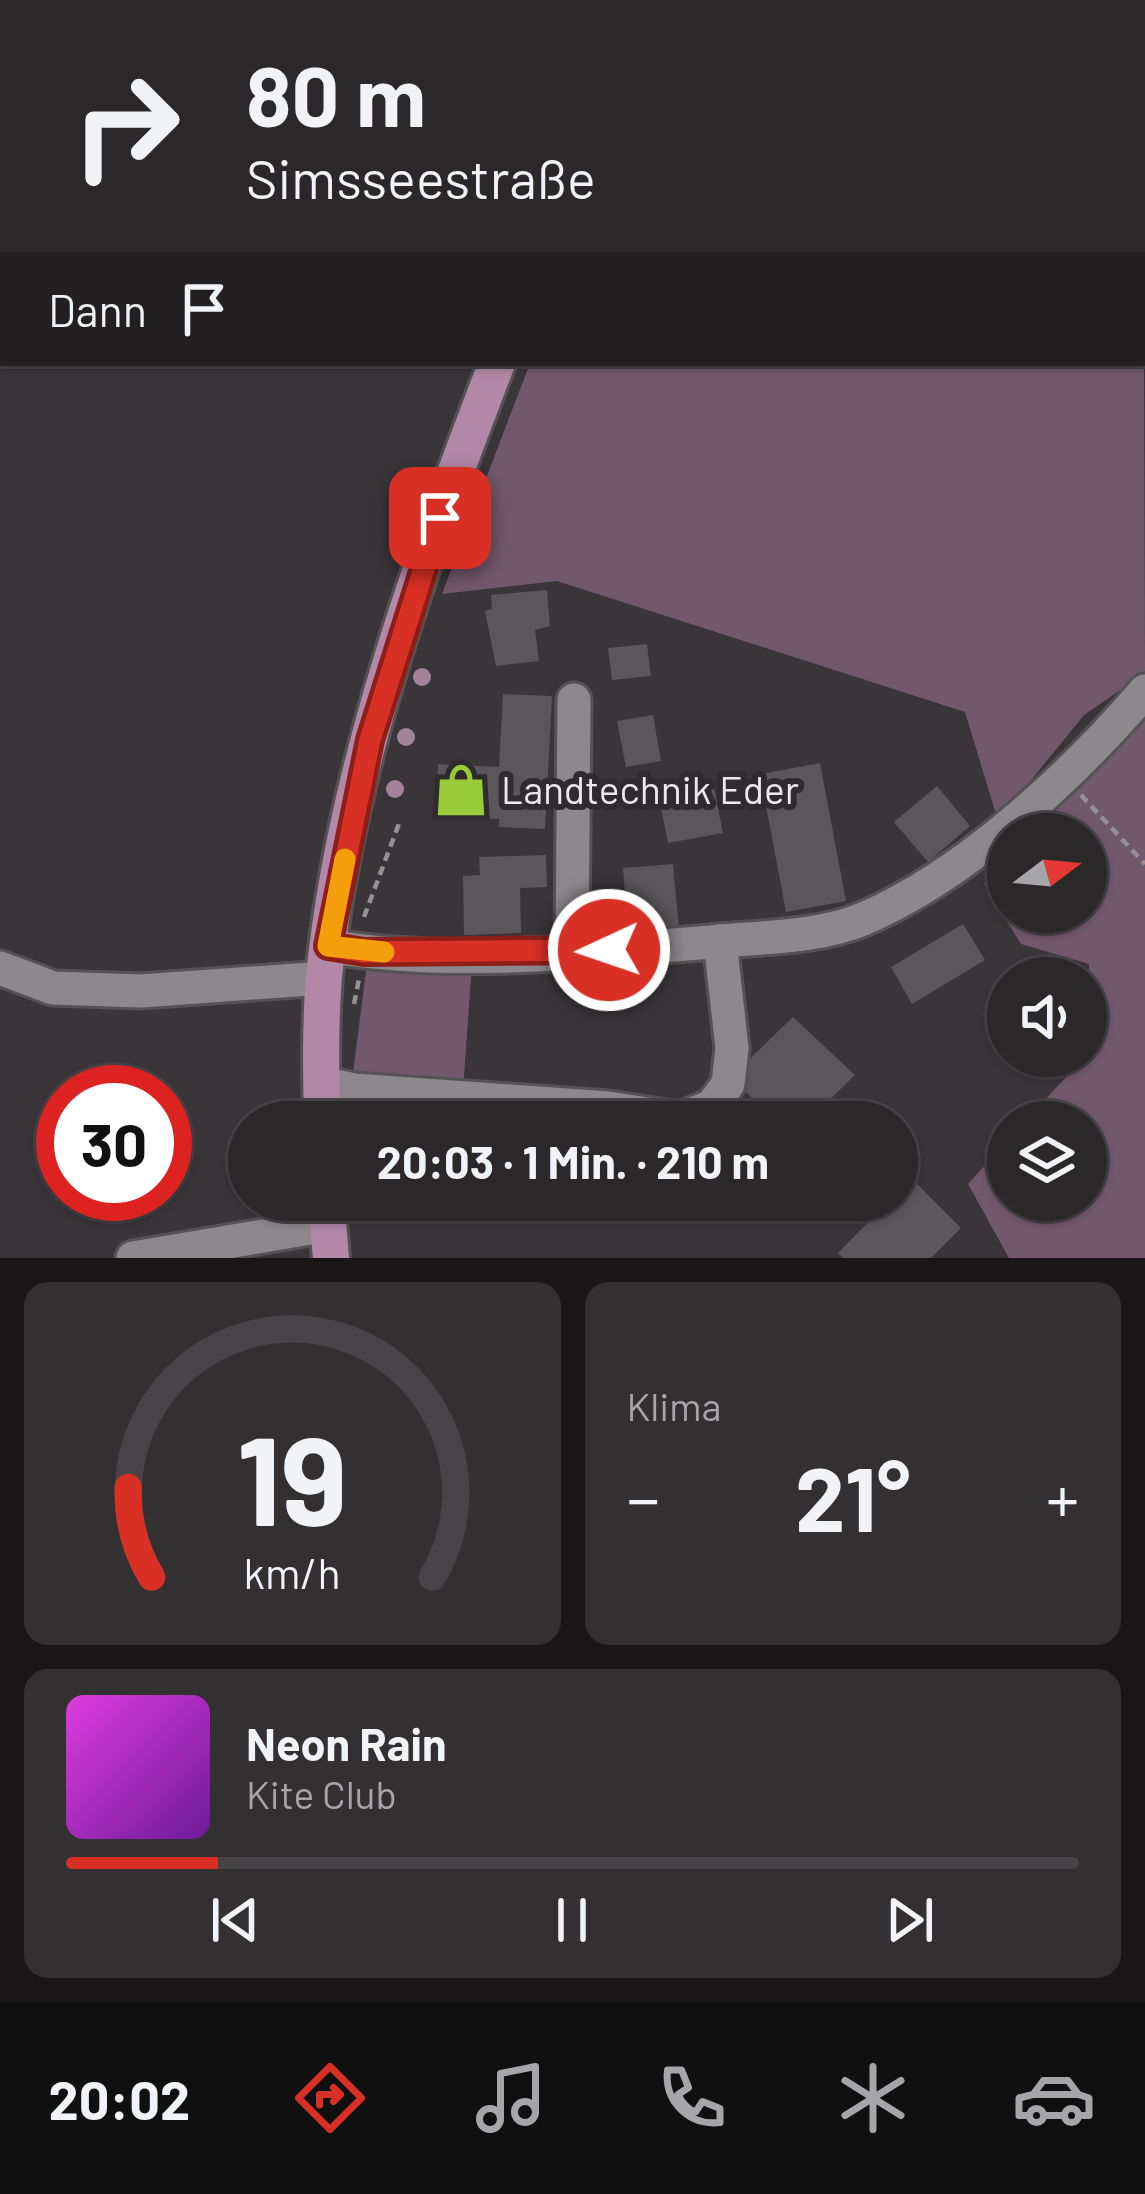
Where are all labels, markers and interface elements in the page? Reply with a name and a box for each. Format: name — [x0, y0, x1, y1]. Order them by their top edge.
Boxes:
text: 80 m — [246, 43, 426, 144]
icon: right — [48, 48, 204, 204]
text: Simsseestraße — [246, 145, 596, 210]
icon: arrive — [171, 276, 237, 342]
text: Dann — [48, 282, 147, 336]
pin — [389, 467, 491, 569]
icon: arrive — [407, 485, 473, 551]
shop icon: Landtechnik Eder — [432, 761, 490, 819]
place label: Landtechnik Eder — [501, 765, 799, 812]
north arrow — [987, 813, 1107, 933]
map controls — [987, 813, 1107, 1221]
position arrow — [546, 887, 672, 1013]
button: sound — [987, 957, 1107, 1077]
speed limit sign: 30 — [36, 1065, 192, 1221]
button: layers — [987, 1101, 1107, 1221]
text: 20:03 · 1 Min. · 210 m — [377, 1134, 769, 1188]
text: Klima — [627, 1382, 721, 1429]
text: 19 — [237, 1401, 347, 1551]
text: 21° — [795, 1442, 911, 1550]
text: − — [627, 1457, 660, 1536]
text: + — [1046, 1457, 1079, 1536]
text: km/h — [244, 1545, 341, 1597]
text: Neon Rain — [246, 1716, 447, 1770]
text: Kite Club — [246, 1770, 397, 1817]
icon: previous — [202, 1887, 268, 1953]
icon: pause — [539, 1887, 605, 1953]
icon: next — [877, 1887, 943, 1953]
icon: directions — [288, 2056, 372, 2140]
icon: music — [469, 2056, 553, 2140]
icon: phone — [650, 2056, 734, 2140]
icon: climate — [831, 2056, 915, 2140]
icon: car — [1012, 2056, 1096, 2140]
text: 20:02 — [49, 2066, 190, 2131]

